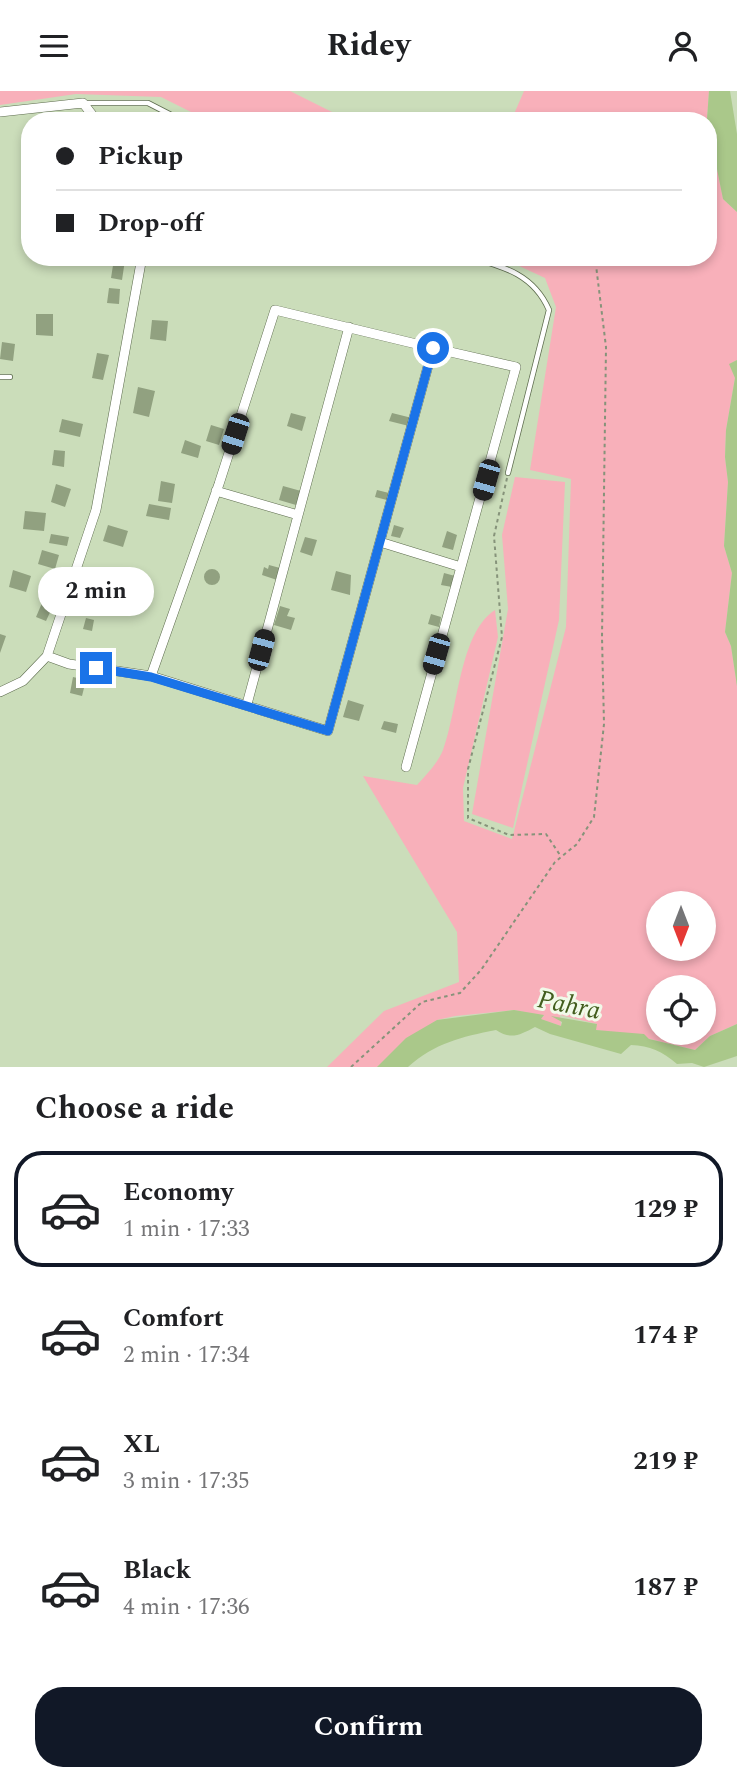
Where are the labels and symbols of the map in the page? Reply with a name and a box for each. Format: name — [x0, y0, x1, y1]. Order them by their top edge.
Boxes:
route start — [417, 332, 449, 364]
car — [219, 411, 252, 457]
car — [471, 457, 502, 503]
callout: 2 min — [38, 567, 154, 615]
car — [246, 627, 277, 673]
car — [421, 631, 452, 677]
route end — [80, 652, 112, 684]
north arrow — [646, 891, 716, 961]
water label: Pahra — [534, 979, 604, 1031]

